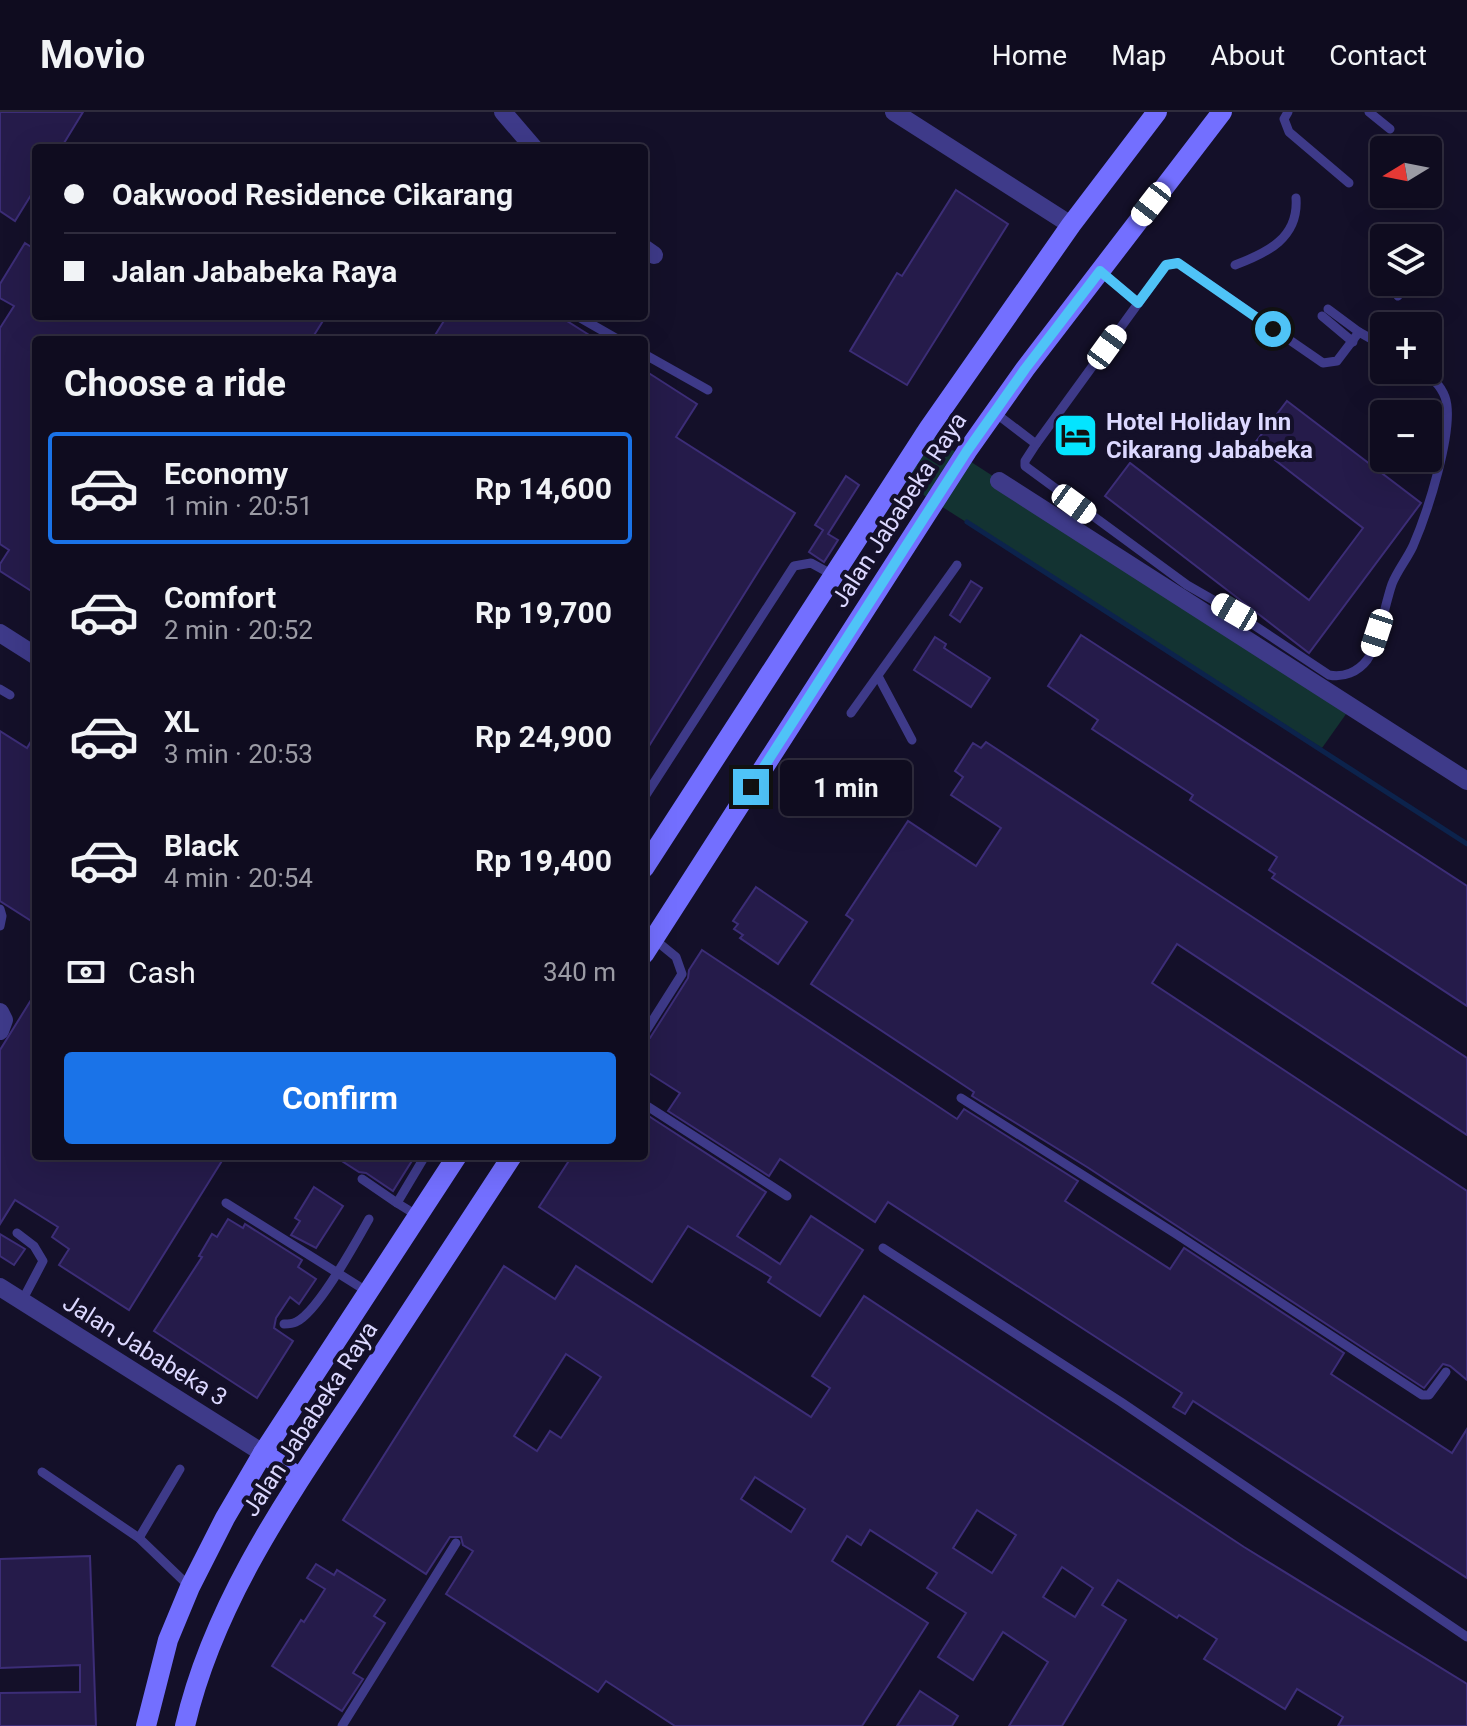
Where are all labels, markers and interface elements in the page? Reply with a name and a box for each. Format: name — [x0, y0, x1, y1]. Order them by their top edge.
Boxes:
text: Movio — [40, 33, 145, 77]
text: Home — [992, 39, 1067, 72]
text: Map — [1111, 39, 1167, 72]
text: About — [1211, 39, 1285, 72]
text: Contact — [1329, 39, 1427, 72]
north arrow — [1370, 136, 1442, 208]
map controls — [1370, 136, 1442, 472]
text: Oakwood Residence Cikarang — [112, 177, 513, 212]
car — [1127, 178, 1175, 230]
button: layers — [1370, 224, 1442, 296]
text: Jalan Jababeka Raya — [112, 254, 397, 289]
route start — [1255, 311, 1291, 347]
button: + — [1370, 312, 1442, 384]
car — [1083, 321, 1131, 373]
text: Choose a ride — [64, 363, 286, 405]
button: − — [1370, 400, 1442, 472]
street label: Jalan Jababeka Raya — [826, 407, 972, 613]
place label: Hotel Holiday Inn Cikarang Jababeka — [1106, 408, 1313, 464]
hotel icon: Hotel Holiday Inn Cikarang Jababeka — [1051, 412, 1099, 460]
icon: car — [68, 452, 140, 524]
text: Economy — [164, 456, 288, 491]
text: Rp 14,600 — [475, 471, 612, 506]
car — [1048, 480, 1100, 528]
text: 1 min · 20:51 — [164, 491, 313, 521]
icon: car — [68, 576, 140, 648]
text: Comfort — [164, 580, 276, 615]
car — [1207, 590, 1261, 634]
text: Rp 19,700 — [475, 595, 612, 630]
car — [1358, 606, 1396, 660]
text: 2 min · 20:52 — [164, 615, 313, 645]
icon: car — [68, 700, 140, 772]
text: XL — [164, 704, 199, 739]
text: Rp 24,900 — [475, 719, 612, 754]
text: 3 min · 20:53 — [164, 739, 313, 769]
callout: 1 min — [779, 759, 911, 815]
route end — [733, 769, 769, 805]
text: 1 min — [813, 773, 879, 803]
icon: car — [68, 824, 140, 896]
text: Black — [164, 828, 239, 863]
text: Rp 19,400 — [475, 843, 612, 878]
text: 4 min · 20:54 — [164, 863, 313, 893]
icon: cash — [64, 950, 108, 994]
text: Cash — [128, 955, 196, 990]
text: 340 m — [543, 957, 616, 987]
button: Confirm — [64, 1052, 616, 1144]
street label: Jalan Jababeka 3 — [58, 1288, 232, 1412]
street label: Jalan Jababeka Raya — [237, 1316, 383, 1522]

